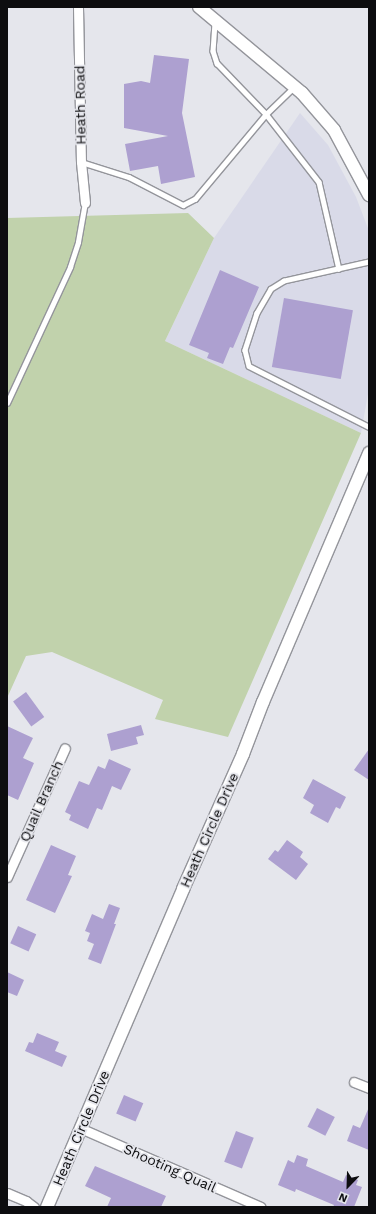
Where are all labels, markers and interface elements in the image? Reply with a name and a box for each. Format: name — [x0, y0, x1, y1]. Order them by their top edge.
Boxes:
street label: Heath Road — [71, 65, 89, 145]
street label: Quail Branch — [16, 758, 66, 844]
street label: Heath Circle Drive — [176, 770, 242, 890]
street label: Heath Circle Drive — [49, 1068, 113, 1188]
street label: Shooting Quail — [121, 1140, 219, 1196]
north arrow — [328, 1166, 368, 1206]
text: N — [337, 1190, 349, 1205]

